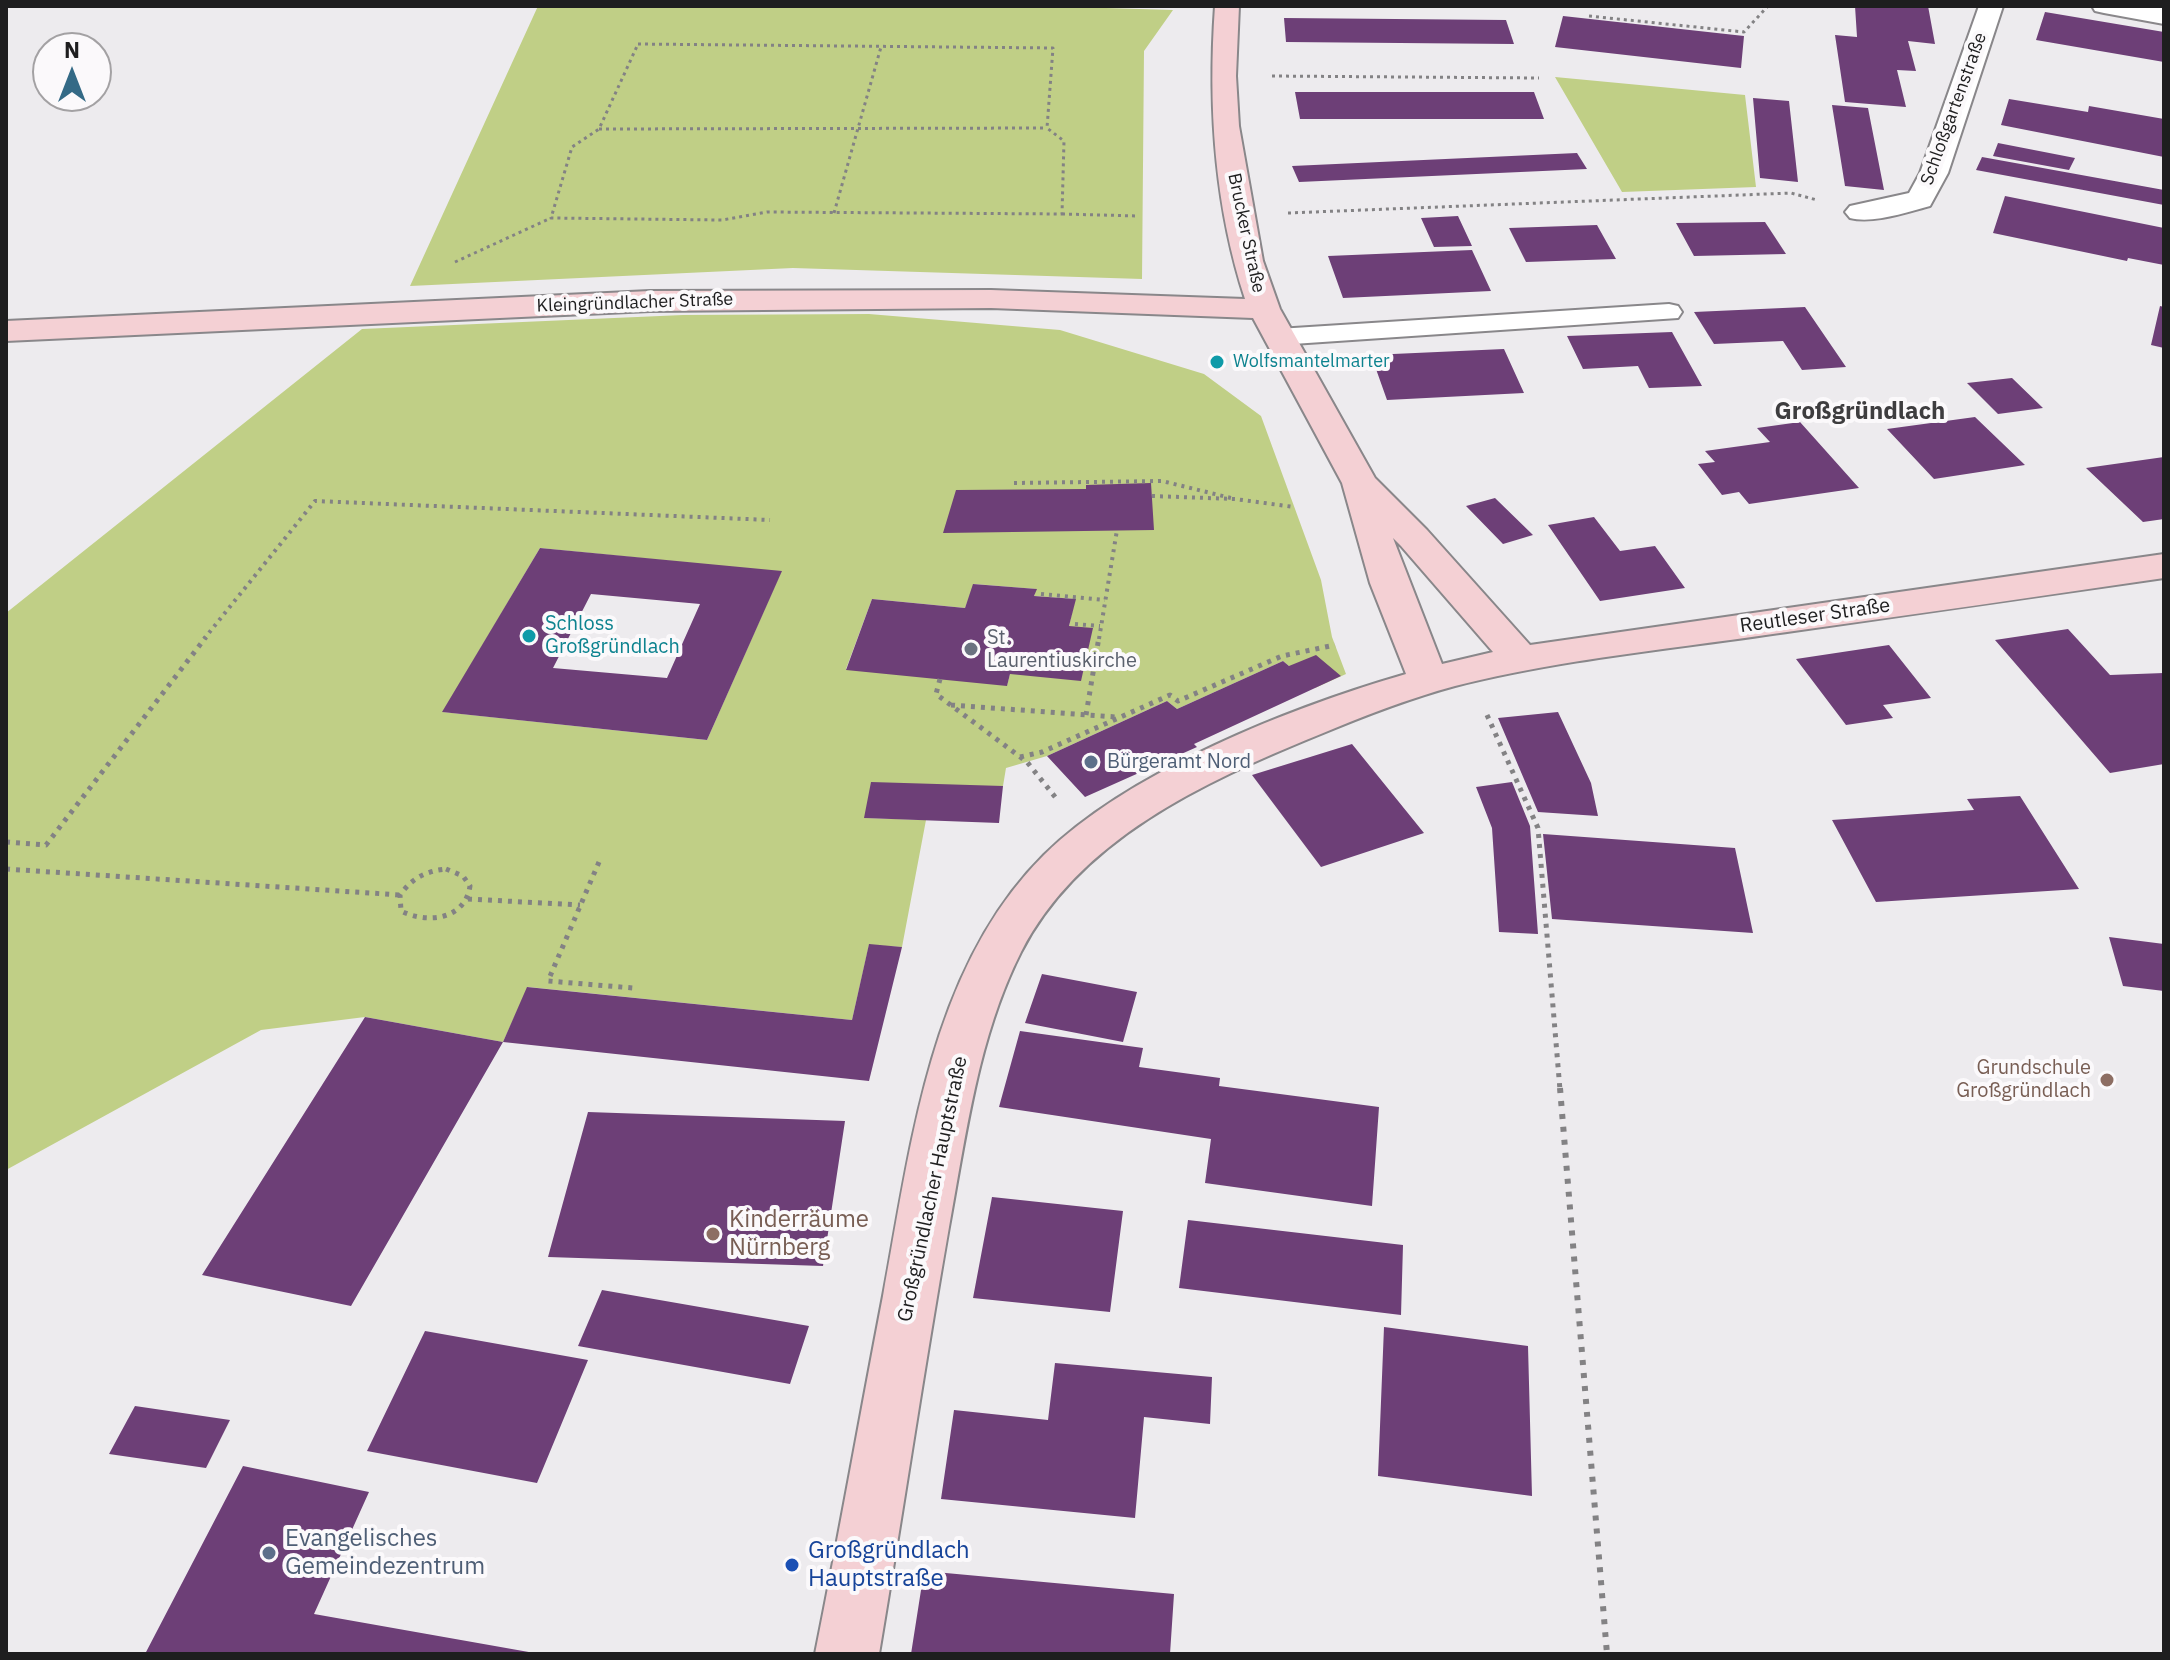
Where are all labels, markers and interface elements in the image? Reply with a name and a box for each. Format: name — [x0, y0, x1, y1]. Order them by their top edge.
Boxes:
street label: Schloßgartenstraße — [1916, 30, 1992, 188]
north arrow — [32, 32, 112, 112]
text: N — [64, 35, 80, 64]
street label: Brucker Straße — [1223, 171, 1269, 295]
street label: Kleingründlacher Straße — [536, 289, 734, 317]
place label: Wolfsmantelmarter — [1233, 351, 1390, 373]
marker: Wolfsmantelmarter — [1208, 353, 1226, 371]
district label: Großgründlach — [1775, 398, 1945, 426]
street label: Reutleser Straße — [1738, 594, 1892, 638]
place label: Schloss Großgründlach — [545, 612, 680, 659]
place label: St. Laurentiuskirche — [987, 626, 1137, 673]
marker: Schloss Großgründlach — [520, 627, 538, 645]
marker: St. Laurentiuskirche — [962, 640, 980, 658]
place label: Bürgeramt Nord — [1107, 750, 1251, 774]
marker: Bürgeramt Nord — [1082, 753, 1100, 771]
street label: Großgründlacher Hauptstraße — [893, 1054, 973, 1324]
place label: Grundschule Großgründlach — [1956, 1056, 2091, 1103]
marker: Grundschule Großgründlach — [2098, 1071, 2116, 1089]
place label: Kinderräume Nürnberg — [729, 1206, 869, 1262]
marker: Kinderräume Nürnberg — [704, 1225, 722, 1243]
place label: Evangelisches Gemeindezentrum — [285, 1525, 485, 1581]
place label: Großgründlach Hauptstraße — [808, 1537, 970, 1593]
marker: Evangelisches Gemeindezentrum — [260, 1544, 278, 1562]
marker: Großgründlach Hauptstraße — [783, 1556, 801, 1574]

